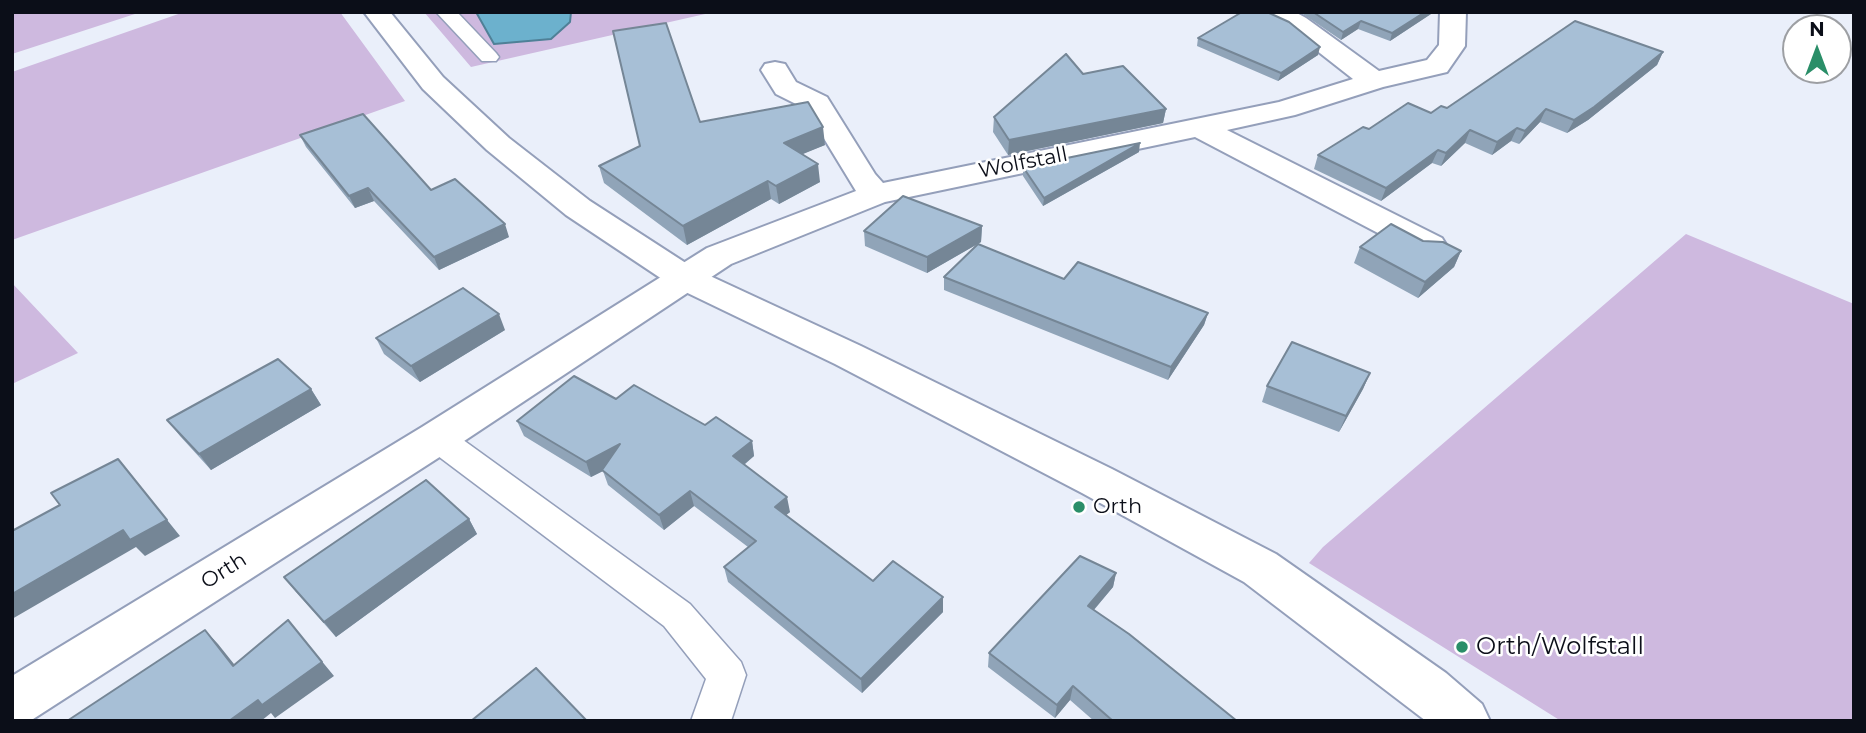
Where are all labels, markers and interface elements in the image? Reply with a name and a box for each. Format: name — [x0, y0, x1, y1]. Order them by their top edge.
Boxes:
north arrow — [1782, 14, 1852, 84]
text: N — [1809, 18, 1825, 41]
street label: Wolfstall — [976, 142, 1070, 184]
place label: Orth — [1093, 494, 1142, 520]
marker: Orth — [1071, 499, 1087, 515]
street label: Orth — [197, 547, 251, 595]
place label: Orth/Wolfstall — [1476, 633, 1644, 661]
marker: Orth/Wolfstall — [1454, 639, 1470, 655]

